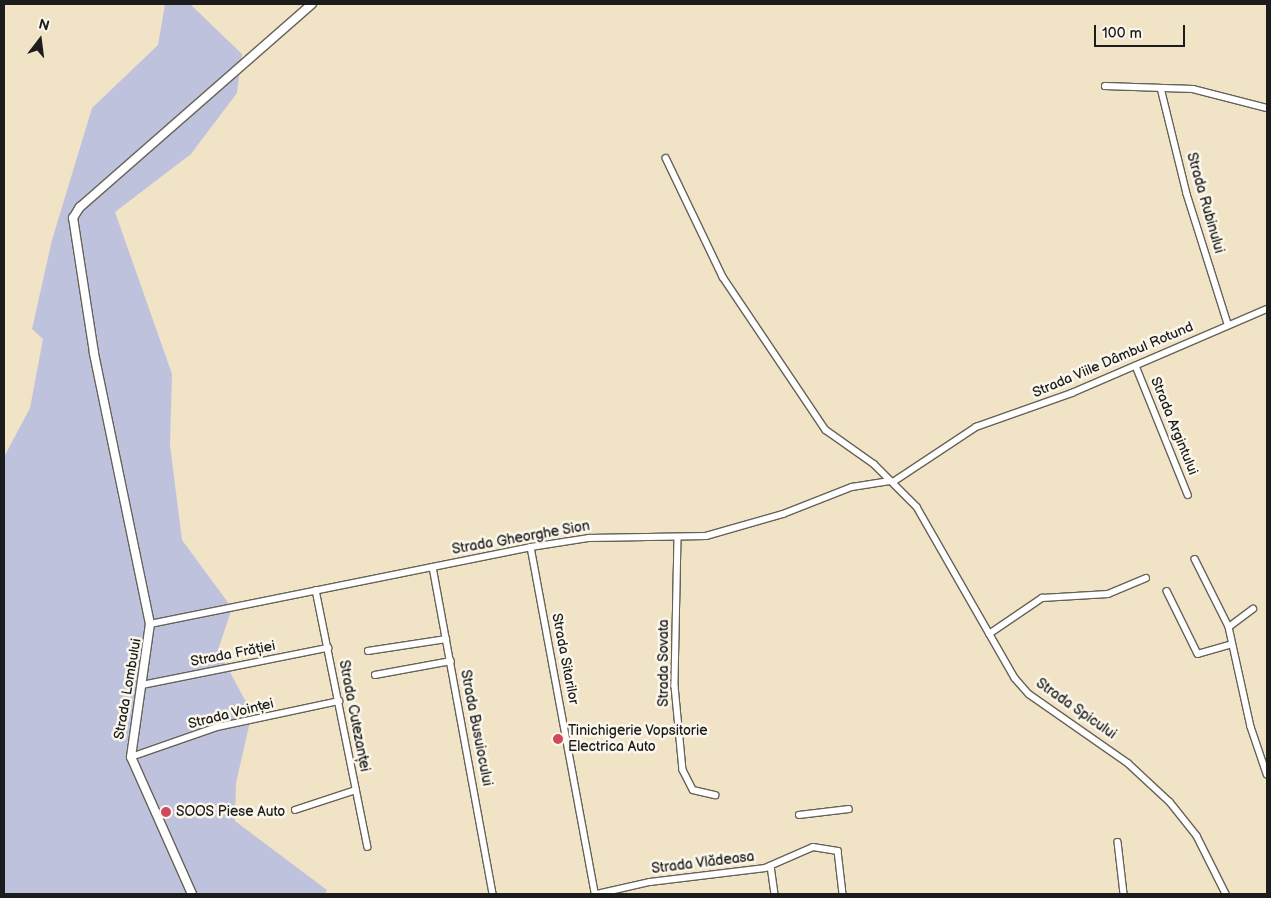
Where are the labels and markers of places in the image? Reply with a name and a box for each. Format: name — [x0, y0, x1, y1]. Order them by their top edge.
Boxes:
place label: Tinichigerie Vopsitorie Electrica Auto — [568, 723, 708, 756]
marker: Tinichigerie Vopsitorie Electrica Auto — [552, 733, 564, 745]
place label: SOOS Piese Auto — [176, 804, 285, 820]
marker: SOOS Piese Auto — [160, 806, 172, 818]

